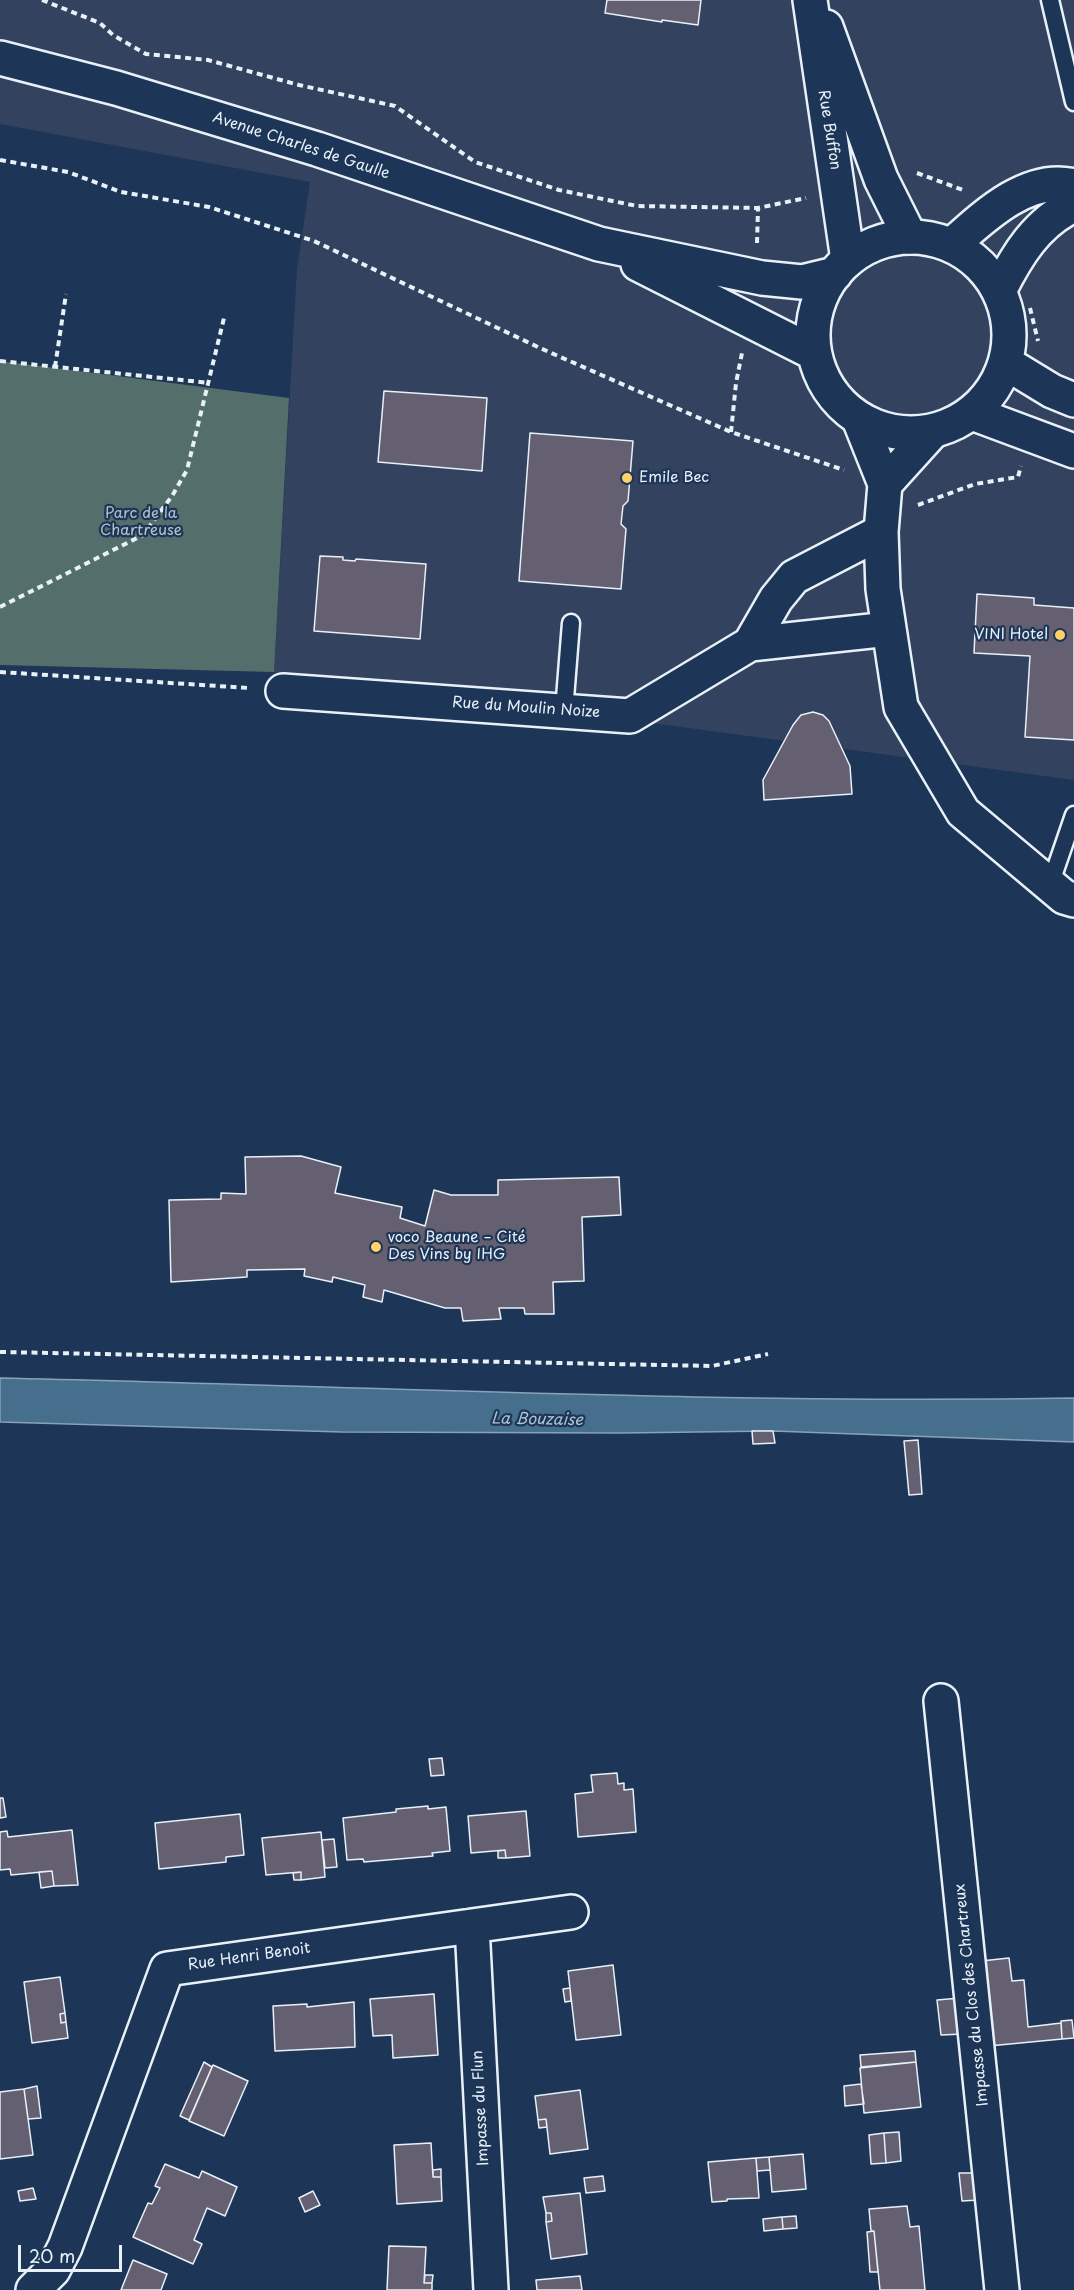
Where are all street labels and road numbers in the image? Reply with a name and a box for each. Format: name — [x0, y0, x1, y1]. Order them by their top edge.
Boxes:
street label: Rue Buffon — [814, 89, 844, 171]
street label: Avenue Charles de Gaulle — [210, 109, 392, 183]
street label: Rue du Moulin Noize — [451, 694, 601, 722]
street label: Impasse du Clos des Chartreux — [951, 1883, 993, 2107]
street label: Rue Henri Benoit — [187, 1939, 311, 1975]
street label: Impasse du Flun — [469, 2050, 493, 2166]

